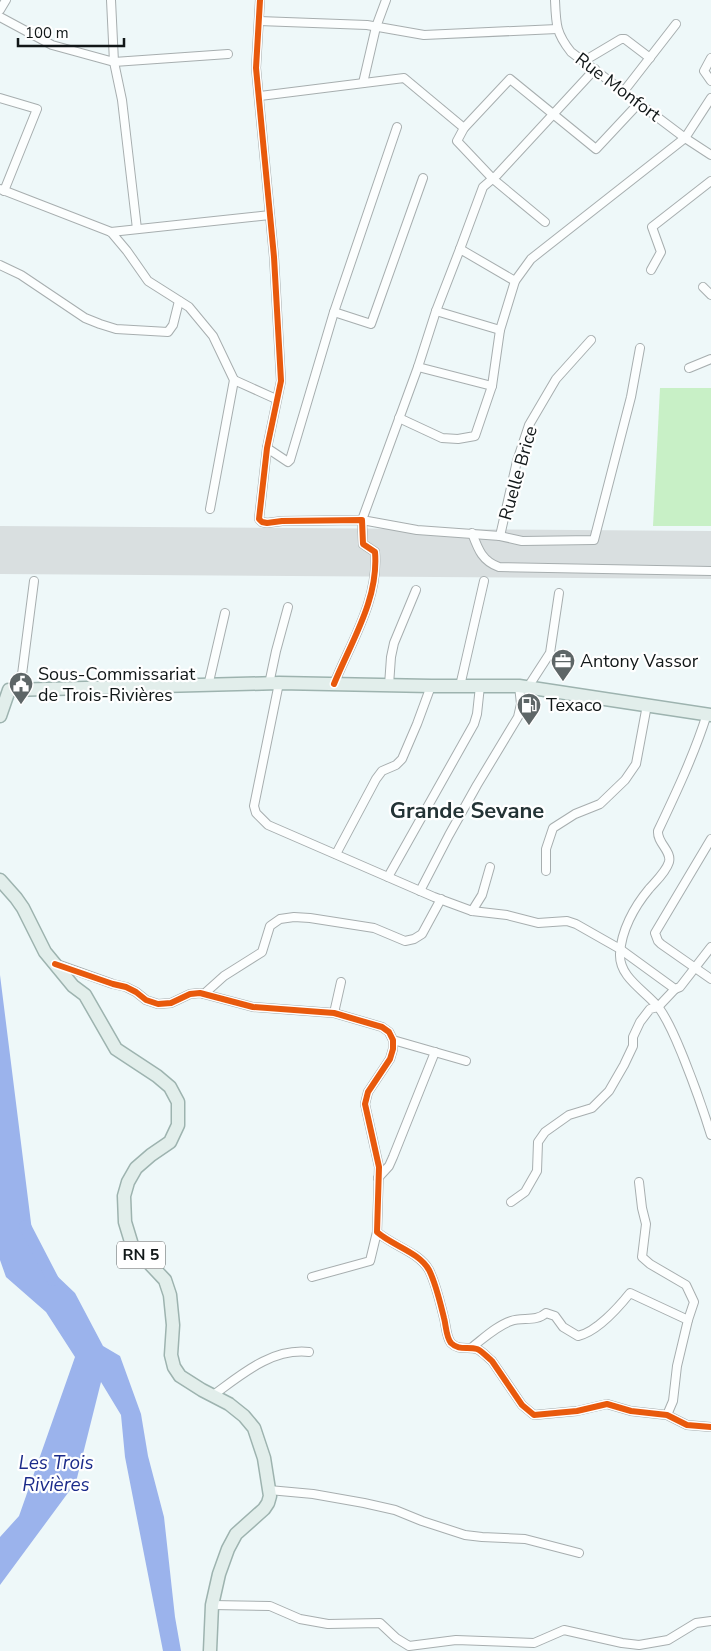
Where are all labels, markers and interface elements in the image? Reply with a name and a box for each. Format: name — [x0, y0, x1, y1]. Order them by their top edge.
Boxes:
scale bar — [18, 15, 124, 47]
text: 100 m — [25, 23, 69, 43]
street label: Rue Monfort — [570, 47, 666, 127]
street label: Ruelle Brice — [493, 423, 543, 523]
office icon: Antony Vassor — [550, 648, 576, 682]
place label: Antony Vassor — [580, 649, 699, 673]
place label: Sous-Commissariat de Trois-Rivières — [38, 662, 196, 707]
public building icon: Sous-Commissariat de Trois-Rivières — [8, 671, 34, 705]
fuel station icon: Texaco — [516, 692, 542, 726]
place label: Texaco — [546, 693, 602, 717]
district label: Grande Sevane — [390, 796, 544, 826]
road number: RN 5 — [117, 1242, 165, 1268]
water label: Les Trois Rivières — [18, 1450, 94, 1498]

